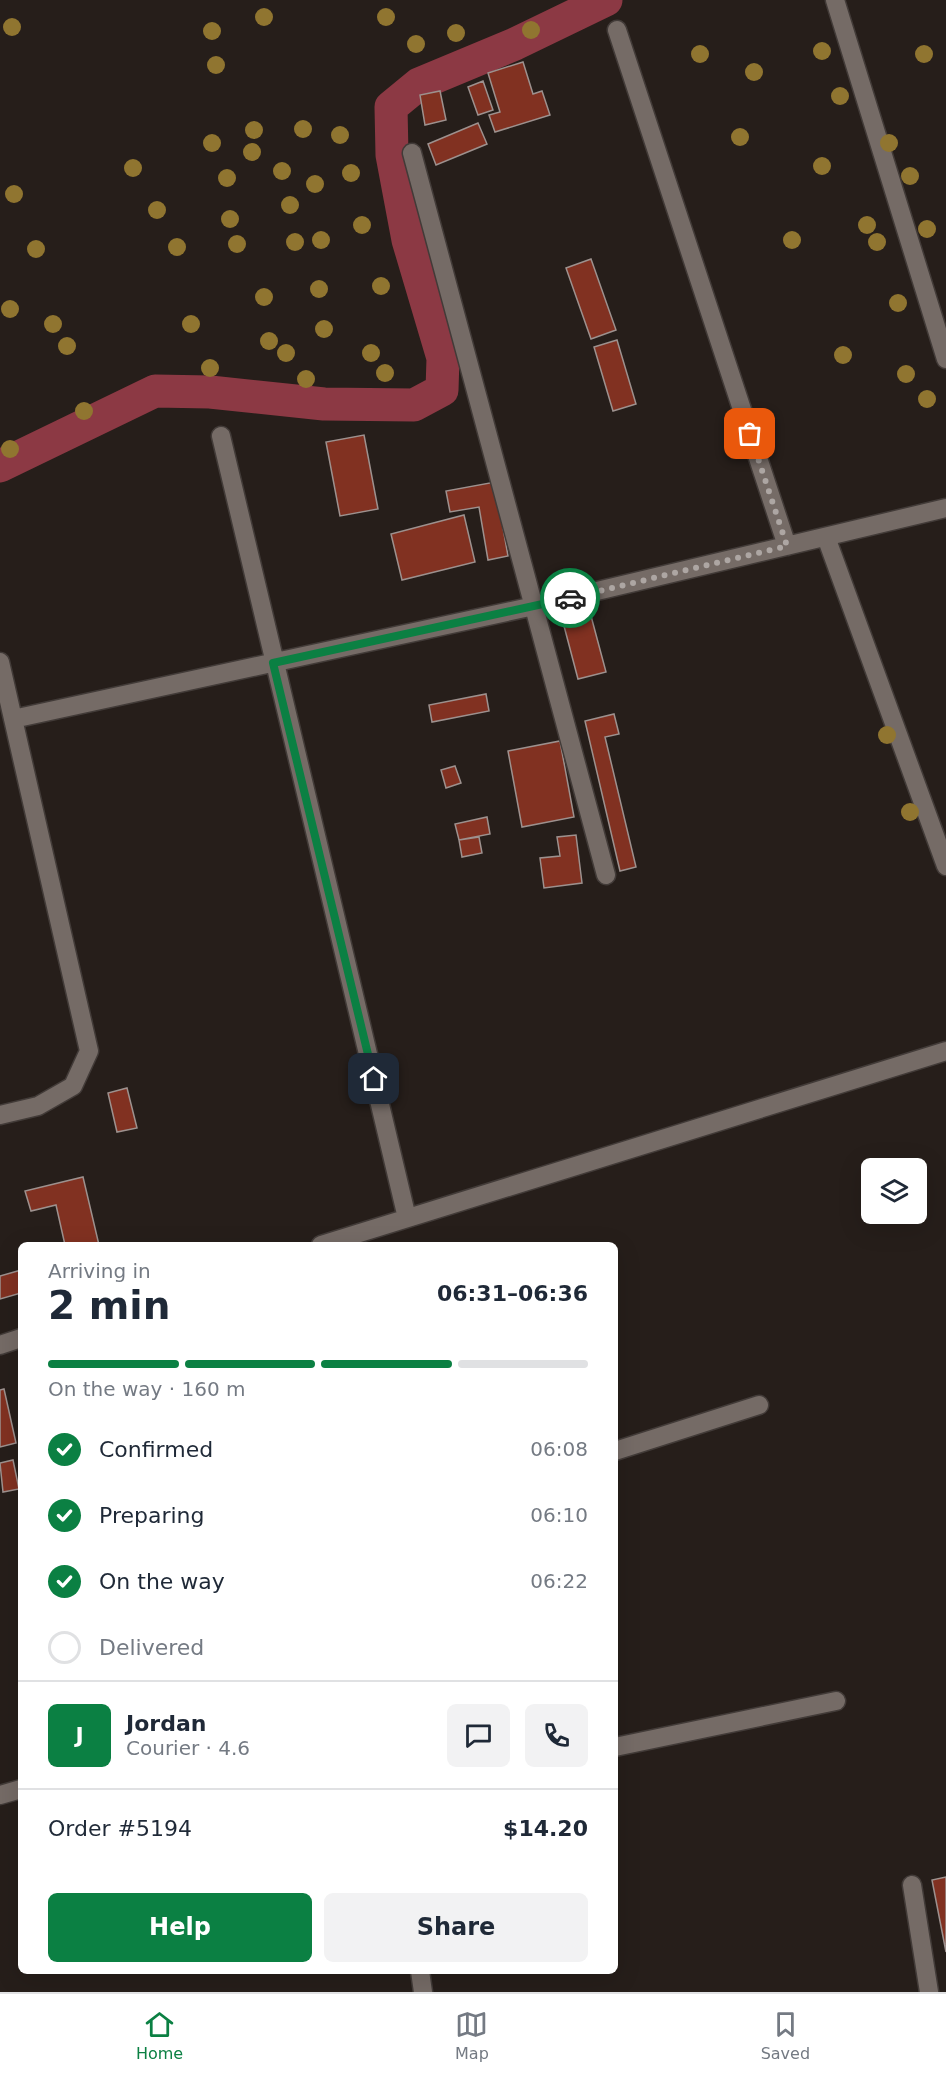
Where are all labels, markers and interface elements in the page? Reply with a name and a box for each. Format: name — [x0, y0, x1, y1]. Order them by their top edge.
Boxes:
pin — [724, 408, 775, 459]
icon: bag — [733, 417, 766, 450]
courier — [540, 568, 600, 628]
icon: car — [554, 582, 587, 615]
pin — [348, 1053, 399, 1104]
icon: home — [357, 1062, 390, 1095]
map controls — [861, 1158, 927, 1224]
button: layers — [861, 1158, 927, 1224]
text: Arriving in — [48, 1259, 151, 1283]
text: 06:31–06:36 — [437, 1281, 588, 1306]
text: 2 min — [48, 1283, 170, 1328]
text: On the way · 160 m — [48, 1377, 246, 1401]
icon: check — [48, 1433, 81, 1466]
text: Confirmed — [99, 1437, 213, 1462]
text: 06:08 — [530, 1437, 588, 1461]
icon: check — [48, 1499, 81, 1532]
text: Preparing — [99, 1503, 205, 1528]
text: 06:10 — [530, 1503, 588, 1527]
icon: check — [48, 1565, 81, 1598]
text: On the way — [99, 1569, 225, 1594]
text: 06:22 — [530, 1569, 588, 1593]
text: Delivered — [99, 1635, 204, 1660]
button: chat — [447, 1704, 510, 1767]
button: phone — [525, 1704, 588, 1767]
text: Jordan — [126, 1711, 206, 1736]
text: J — [75, 1723, 84, 1748]
text: Courier · 4.6 — [126, 1736, 250, 1760]
text: Order #5194 — [48, 1816, 192, 1841]
text: $14.20 — [503, 1816, 588, 1841]
button: Help — [48, 1893, 312, 1962]
button: Share — [324, 1893, 588, 1962]
tab: Home — [136, 2008, 183, 2063]
tab: Map — [455, 2008, 489, 2063]
tab: Saved — [761, 2008, 810, 2063]

